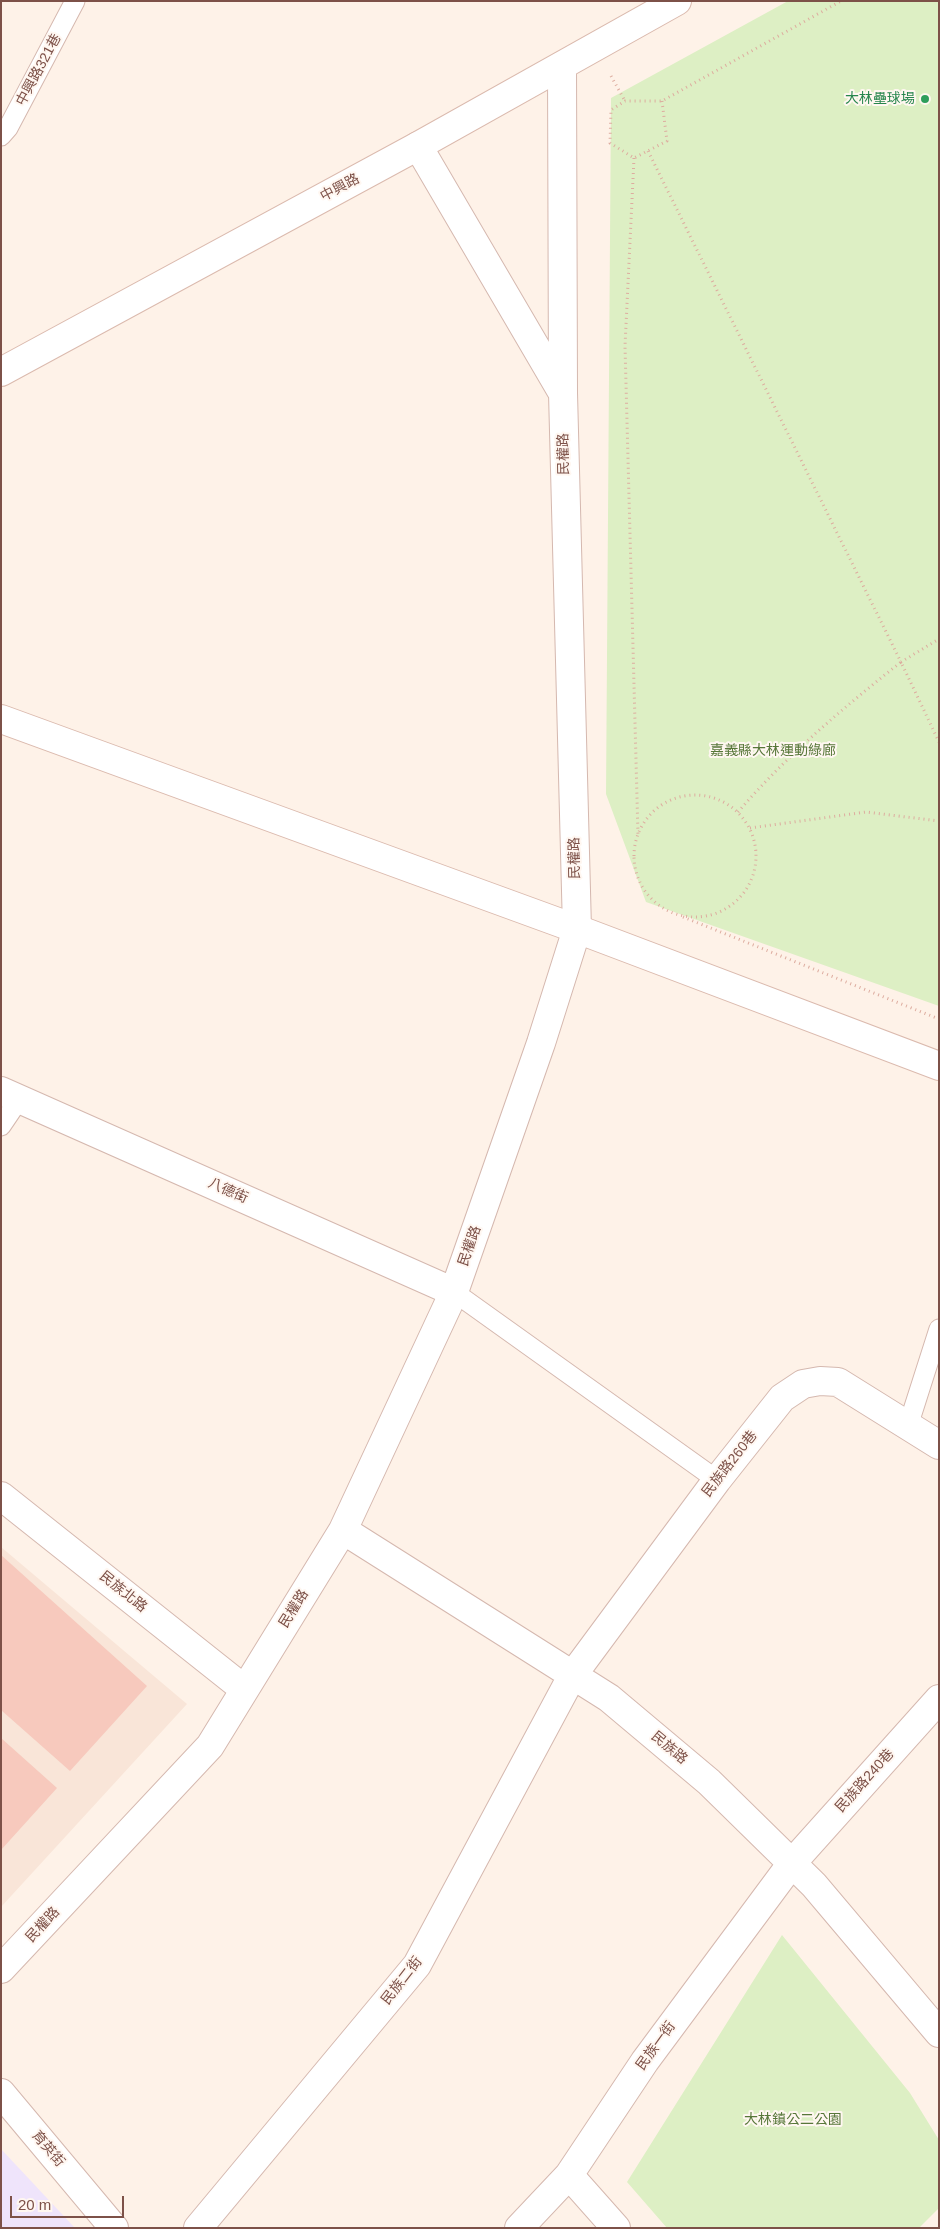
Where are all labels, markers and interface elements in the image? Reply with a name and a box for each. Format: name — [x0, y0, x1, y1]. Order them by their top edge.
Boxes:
street label: 中興路321巷 — [13, 31, 65, 109]
place label: 大林壘球場 — [845, 91, 915, 107]
marker: 大林壘球場 — [919, 93, 931, 105]
street label: 中興路 — [318, 171, 362, 205]
street label: 民權路 — [555, 433, 573, 475]
park label: 嘉義縣大林運動綠廊 — [710, 743, 836, 759]
street label: 民權路 — [566, 837, 584, 879]
street label: 八德街 — [205, 1175, 251, 1207]
street label: 民權路 — [455, 1223, 485, 1269]
street label: 民族路260巷 — [699, 1428, 761, 1500]
street label: 民族北路 — [96, 1568, 150, 1616]
street label: 民權路 — [276, 1587, 312, 1631]
street label: 民族路 — [648, 1728, 690, 1768]
street label: 民族路240巷 — [832, 1746, 898, 1816]
street label: 民權路 — [23, 1904, 63, 1946]
street label: 民族二街 — [378, 1954, 426, 2008]
street label: 民族一街 — [633, 2018, 679, 2074]
park label: 大林鎮公二公園 — [744, 2112, 842, 2128]
street label: 育英街 — [28, 2128, 68, 2170]
scale bar — [12, 2186, 126, 2218]
text: 20 m — [18, 2196, 51, 2213]

